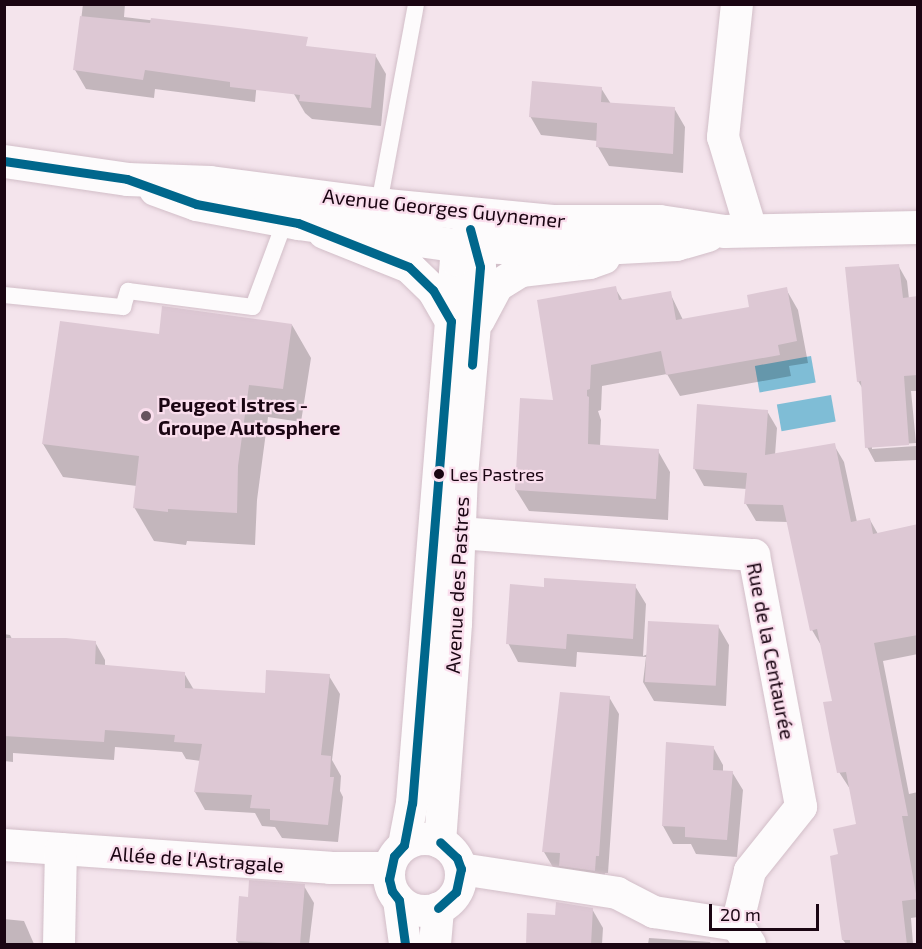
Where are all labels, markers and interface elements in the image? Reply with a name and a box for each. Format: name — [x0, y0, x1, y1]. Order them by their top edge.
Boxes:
street label: Avenue Georges Guynemer — [322, 183, 566, 233]
place label: Peugeot Istres - Groupe Autosphere — [158, 392, 341, 439]
marker: Peugeot Istres - Groupe Autosphere — [139, 409, 153, 423]
place label: Les Pastres — [450, 463, 544, 485]
marker: Les Pastres — [433, 468, 445, 480]
street label: Avenue des Pastres — [440, 496, 474, 674]
street label: Rue de la Centaurée — [742, 560, 800, 742]
street label: Allée de l'Astragale — [109, 841, 285, 877]
scale bar — [712, 892, 822, 930]
text: 20 m — [720, 903, 761, 925]

